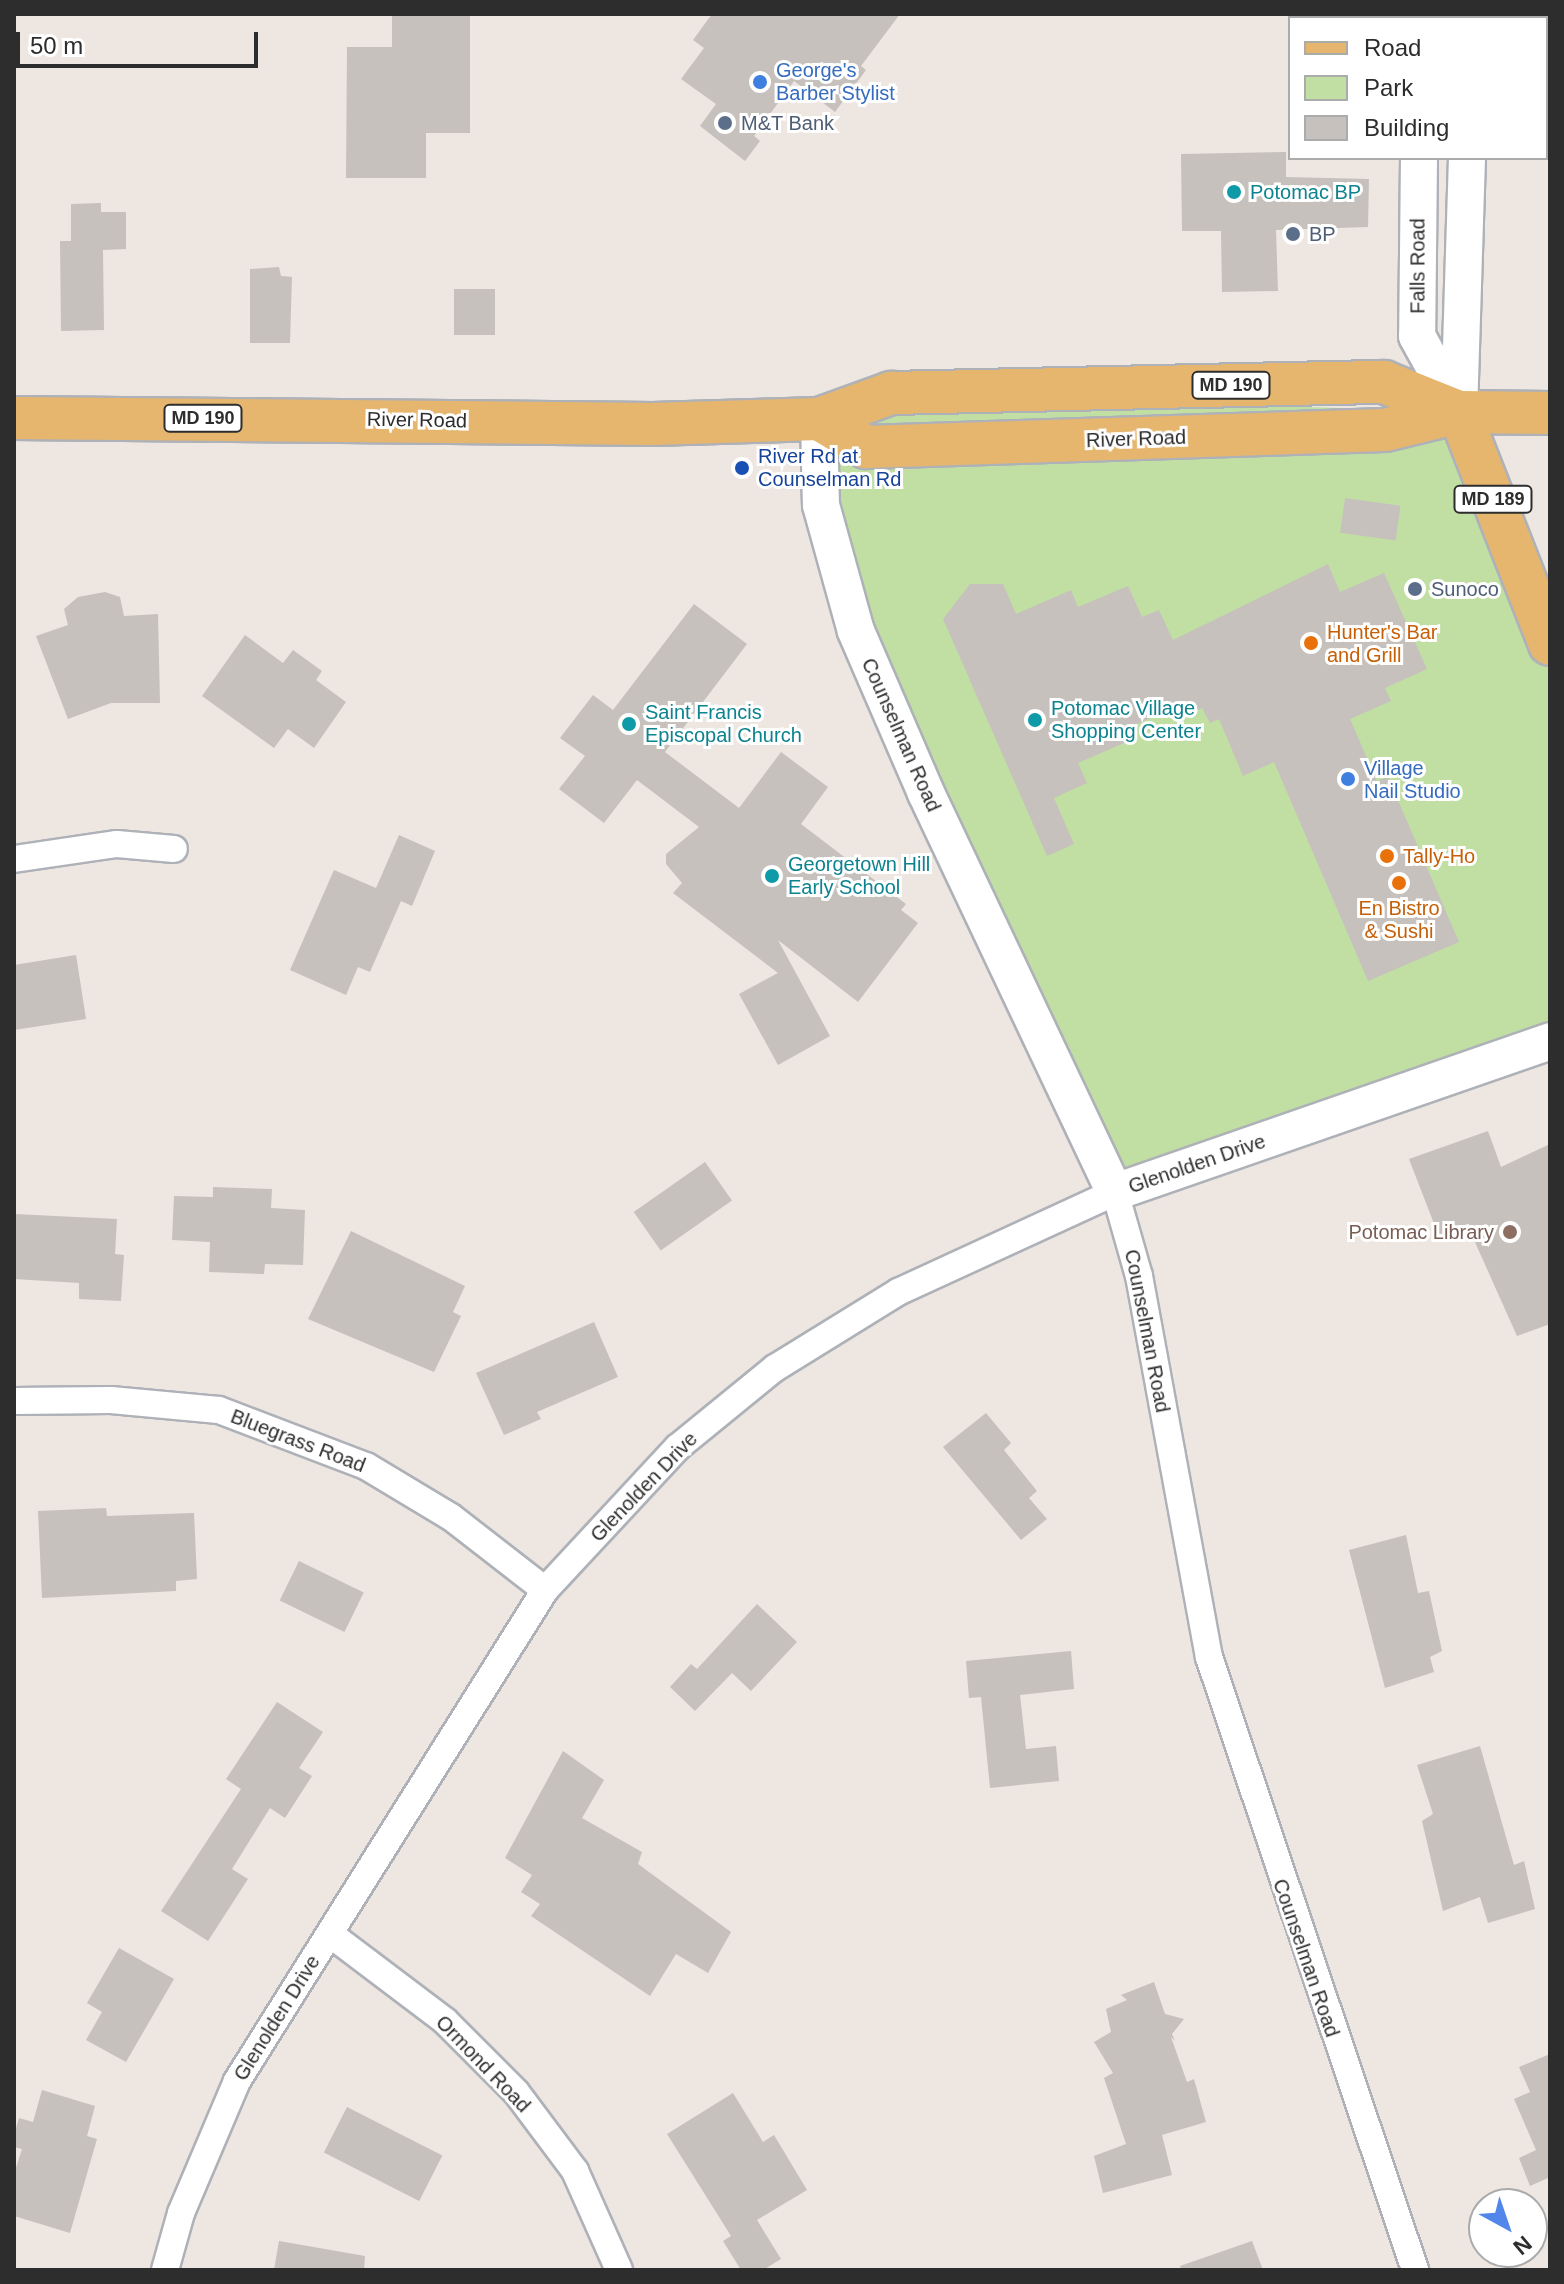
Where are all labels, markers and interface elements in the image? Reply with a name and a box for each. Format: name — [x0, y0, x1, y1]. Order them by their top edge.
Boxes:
scale bar — [20, 16, 262, 66]
legend — [1288, 16, 1548, 160]
text: 50 m — [30, 32, 83, 59]
text: Road — [1364, 34, 1421, 61]
place label: George's Barber Stylist — [776, 58, 895, 105]
marker: George's Barber Stylist — [751, 73, 769, 91]
text: Park — [1364, 74, 1413, 101]
place label: M&T Bank — [741, 111, 834, 135]
marker: M&T Bank — [716, 114, 734, 132]
text: Building — [1364, 114, 1449, 141]
place label: Potomac BP — [1250, 180, 1361, 204]
marker: Potomac BP — [1225, 183, 1243, 201]
street label: Falls Road — [1406, 218, 1430, 314]
place label: BP — [1309, 222, 1336, 246]
marker: BP — [1284, 225, 1302, 243]
road number: MD 190 — [1191, 371, 1271, 399]
road number: MD 190 — [163, 404, 243, 432]
street label: River Road — [367, 407, 467, 433]
street label: River Road — [1086, 425, 1186, 453]
place label: River Rd at Counselman Rd — [758, 444, 901, 491]
marker: River Rd at Counselman Rd — [733, 459, 751, 477]
road number: MD 189 — [1453, 485, 1533, 513]
place label: Sunoco — [1431, 577, 1499, 601]
marker: Sunoco — [1406, 580, 1424, 598]
place label: Hunter's Bar and Grill — [1327, 620, 1438, 667]
marker: Hunter's Bar and Grill — [1302, 634, 1320, 652]
street label: Counselman Road — [856, 654, 946, 816]
place label: Potomac Village Shopping Center — [1051, 696, 1201, 743]
place label: Saint Francis Episcopal Church — [645, 700, 802, 747]
marker: Potomac Village Shopping Center — [1026, 711, 1044, 729]
marker: Saint Francis Episcopal Church — [620, 715, 638, 733]
place label: Village Nail Studio — [1364, 756, 1461, 803]
marker: Village Nail Studio — [1339, 770, 1357, 788]
place label: Tally-Ho — [1403, 844, 1475, 868]
marker: Tally-Ho — [1378, 847, 1396, 865]
place label: Georgetown Hill Early School — [788, 852, 930, 899]
marker: Georgetown Hill Early School — [763, 867, 781, 885]
marker: En Bistro & Sushi — [1390, 874, 1408, 892]
place label: En Bistro & Sushi — [1358, 896, 1440, 943]
street label: Glenolden Drive — [1125, 1129, 1269, 1199]
place label: Potomac Library — [1348, 1220, 1494, 1244]
marker: Potomac Library — [1501, 1223, 1519, 1241]
street label: Counselman Road — [1119, 1247, 1175, 1415]
street label: Bluegrass Road — [227, 1404, 369, 1478]
street label: Glenolden Drive — [586, 1427, 702, 1547]
street label: Counselman Road — [1268, 1876, 1344, 2040]
street label: Glenolden Drive — [229, 1951, 325, 2085]
street label: Ormond Road — [431, 2010, 535, 2118]
north arrow — [1468, 2188, 1548, 2268]
text: N — [1508, 2231, 1537, 2260]

